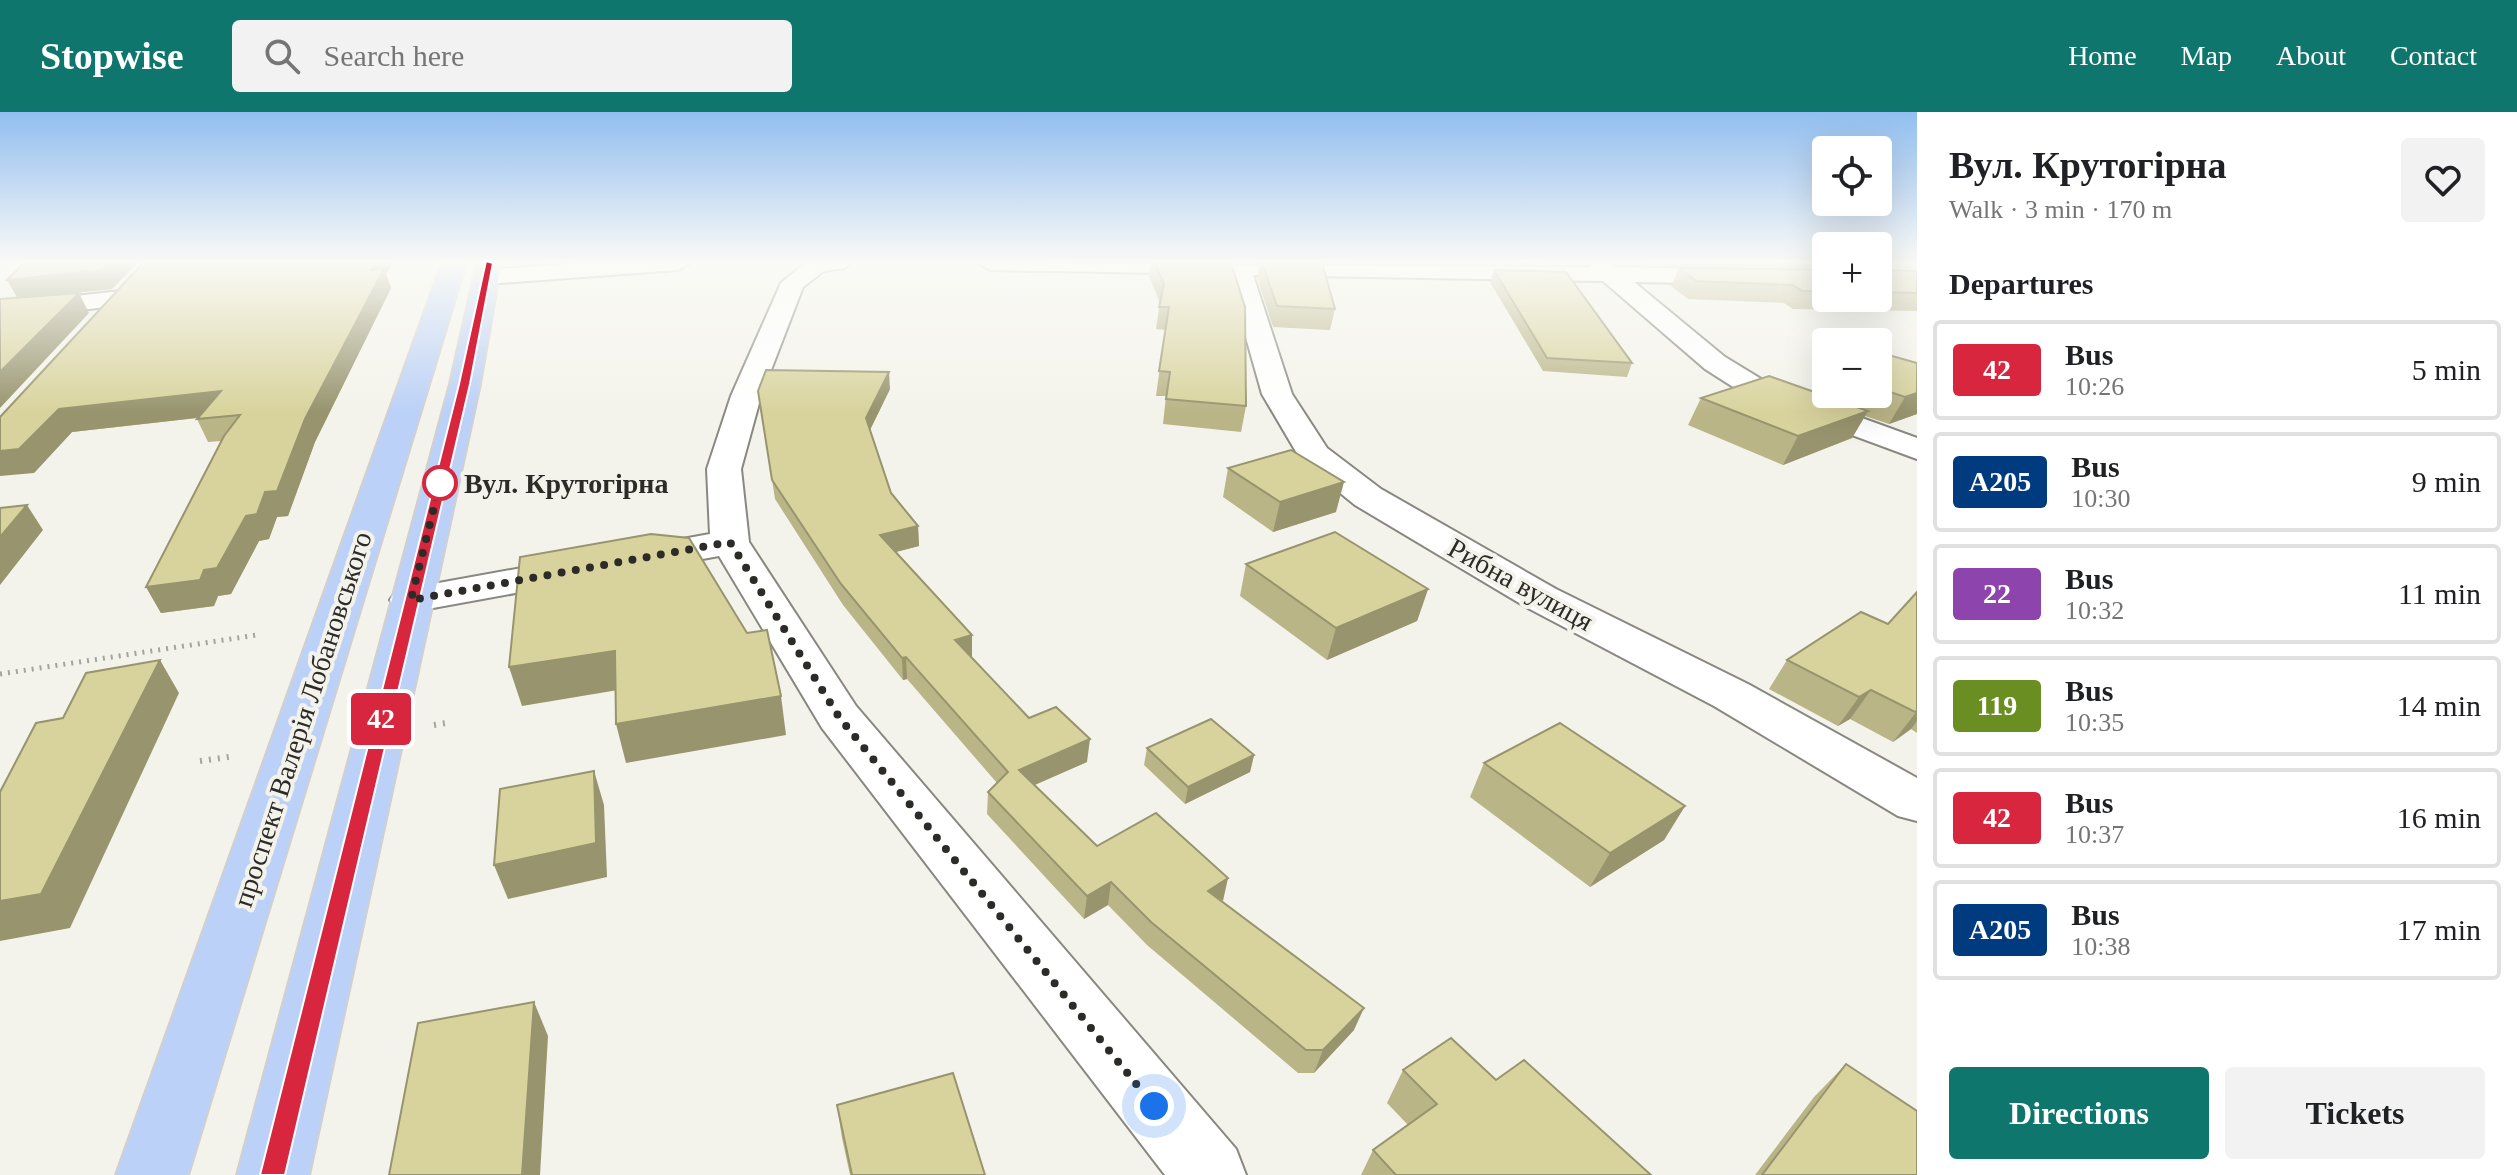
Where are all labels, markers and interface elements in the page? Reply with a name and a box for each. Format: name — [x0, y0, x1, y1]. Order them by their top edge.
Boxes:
search box — [232, 20, 792, 92]
icon: search — [260, 34, 304, 78]
text: Stopwise — [40, 35, 184, 77]
text: Search here — [324, 39, 464, 72]
text: Home — [2068, 40, 2137, 71]
text: Map — [2181, 40, 2232, 71]
text: About — [2276, 40, 2346, 71]
text: Contact — [2390, 40, 2477, 71]
map controls — [1812, 136, 1892, 408]
button: locate — [1812, 136, 1892, 216]
button: heart — [2401, 138, 2485, 222]
text: Вул. Крутогірна — [1949, 144, 2226, 186]
text: Walk · 3 min · 170 m — [1949, 195, 2172, 224]
button: + — [1812, 232, 1892, 312]
text: Departures — [1949, 267, 2093, 300]
button: − — [1812, 328, 1892, 408]
text: Bus — [2065, 338, 2113, 371]
text: 5 min — [2412, 353, 2481, 386]
text: 42 — [1983, 354, 2011, 385]
text: 10:26 — [2065, 372, 2124, 401]
text: Bus — [2071, 450, 2120, 483]
text: 9 min — [2412, 465, 2481, 498]
marker: Вул. Крутогірна — [423, 466, 457, 500]
text: А205 — [1969, 466, 2031, 497]
place label: Вул. Крутогірна — [464, 468, 668, 499]
text: 10:30 — [2071, 484, 2130, 513]
street label: проспект Валерія Лобановського — [227, 528, 378, 911]
street label: Рибна вулиця — [1443, 532, 1599, 637]
text: Bus — [2065, 562, 2113, 595]
text: 11 min — [2398, 577, 2481, 610]
text: 22 — [1983, 578, 2011, 609]
text: 10:32 — [2065, 596, 2124, 625]
text: Bus — [2065, 674, 2113, 707]
text: 14 min — [2397, 689, 2481, 722]
text: 119 — [1977, 690, 2017, 721]
line badge: 42 — [345, 693, 417, 745]
text: 42 — [367, 703, 395, 734]
text: 10:35 — [2065, 708, 2124, 737]
text: Bus — [2065, 786, 2113, 819]
text: 16 min — [2397, 801, 2481, 834]
text: 42 — [1983, 802, 2011, 833]
text: 10:37 — [2065, 820, 2124, 849]
text: Bus — [2071, 898, 2120, 931]
text: 17 min — [2397, 913, 2481, 946]
text: А205 — [1969, 914, 2031, 945]
text: 10:38 — [2071, 932, 2130, 961]
button: Directions — [1949, 1067, 2209, 1159]
button: Tickets — [2225, 1067, 2485, 1159]
your location — [1134, 1086, 1174, 1126]

